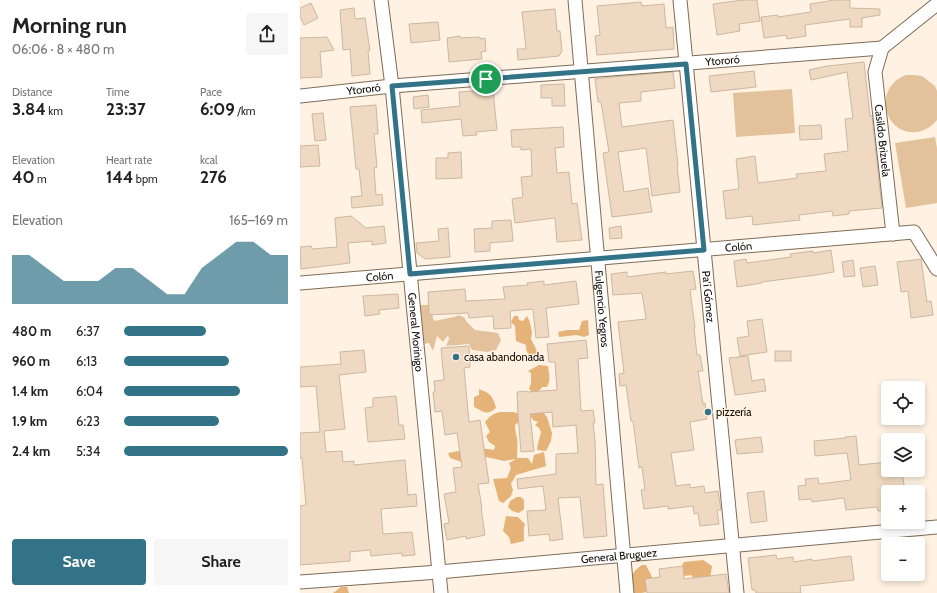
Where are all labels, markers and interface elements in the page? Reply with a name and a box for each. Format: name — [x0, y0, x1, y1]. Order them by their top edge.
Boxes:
text: Morning run — [12, 12, 127, 39]
button: share — [246, 13, 288, 55]
text: 06:06 · 8 × 480 m — [12, 41, 114, 57]
street label: Ytororó — [704, 52, 740, 69]
pin — [469, 62, 503, 96]
icon: arrive — [475, 68, 497, 90]
street label: Ytororó — [345, 80, 381, 98]
text: Distance — [12, 85, 53, 99]
text: Time — [106, 85, 129, 99]
text: Pace — [200, 85, 222, 99]
text: 3.84 — [12, 99, 46, 119]
text: 23:37 — [106, 99, 146, 119]
text: 6:09 — [200, 99, 235, 119]
text: km — [46, 104, 63, 118]
text: /km — [235, 104, 256, 118]
street label: Casildo Brizuela — [872, 104, 894, 178]
text: Elevation — [12, 153, 55, 167]
text: Heart rate — [106, 153, 152, 167]
text: kcal — [200, 153, 218, 167]
text: 40 — [12, 167, 35, 187]
text: 144 — [106, 167, 133, 187]
text: 276 — [200, 167, 227, 187]
text: m — [35, 172, 47, 186]
text: bpm — [133, 172, 158, 186]
text: Elevation — [12, 212, 63, 228]
text: 165–169 m — [229, 212, 288, 228]
street label: Colón — [724, 238, 753, 255]
street label: Colón — [365, 268, 394, 284]
street label: Fulgencio Yegros — [592, 270, 612, 348]
street label: Pa'í Gómez — [699, 270, 718, 323]
street label: General Morinigo — [405, 292, 427, 372]
text: 480 m — [12, 323, 51, 339]
text: 6:37 — [76, 323, 100, 339]
place label: casa abandonada — [464, 350, 545, 364]
marker: casa abandonada — [451, 352, 461, 362]
text: 960 m — [12, 353, 50, 369]
text: 6:13 — [76, 353, 97, 369]
map controls — [881, 381, 925, 581]
button: locate — [881, 381, 925, 425]
text: 1.4 km — [12, 383, 48, 399]
text: 6:04 — [76, 383, 103, 399]
place label: pizzería — [716, 405, 752, 419]
marker: pizzería — [703, 407, 713, 417]
text: 1.9 km — [12, 413, 47, 429]
text: 6:23 — [76, 413, 100, 429]
button: layers — [881, 433, 925, 477]
text: 2.4 km — [12, 443, 50, 459]
text: 5:34 — [76, 443, 100, 459]
button: + — [881, 485, 925, 529]
button: − — [881, 537, 925, 581]
button: Save — [12, 539, 146, 585]
button: Share — [154, 539, 288, 585]
street label: General Bruguez — [580, 545, 658, 566]

